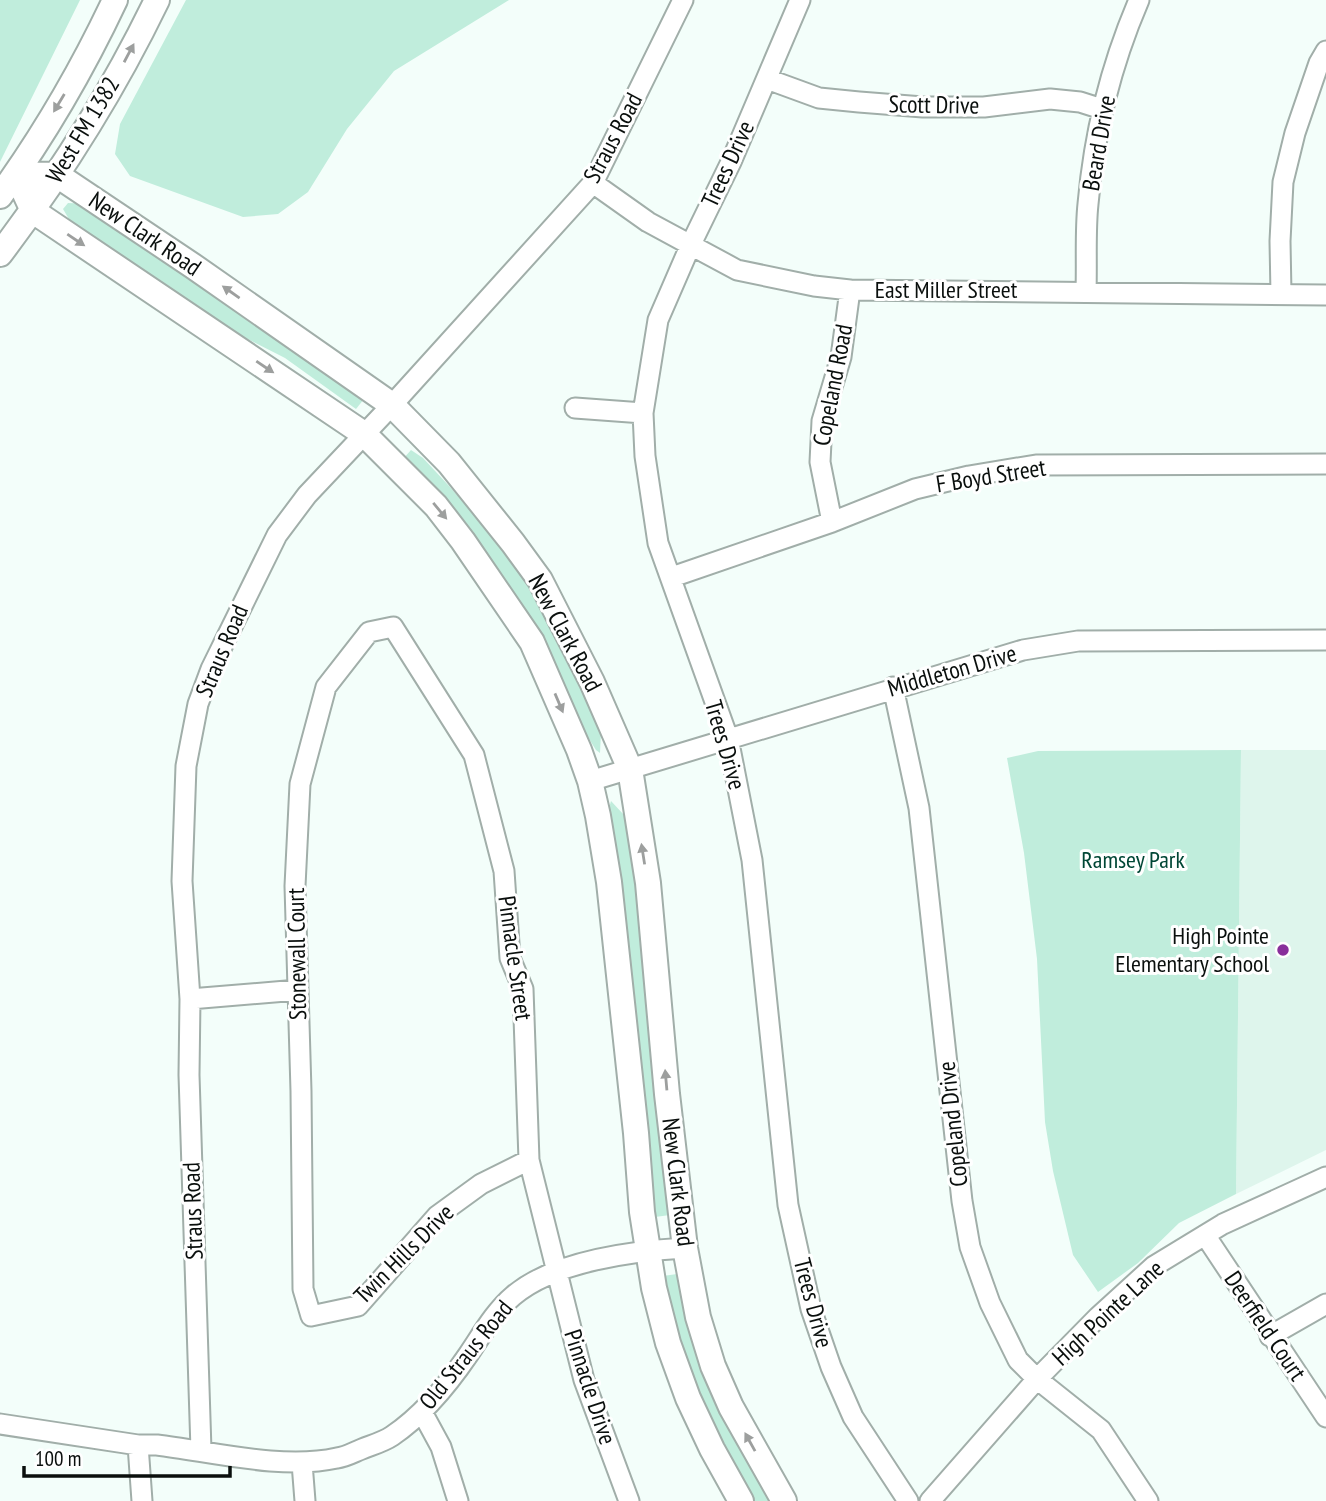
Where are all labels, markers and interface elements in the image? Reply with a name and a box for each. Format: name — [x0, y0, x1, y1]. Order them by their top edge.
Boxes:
one-way arrow — [124, 43, 135, 63]
street label: West FM 1382 — [39, 71, 126, 188]
street label: Straus Road — [576, 87, 649, 188]
street label: Scott Drive — [888, 88, 980, 121]
street label: Beard Drive — [1075, 93, 1122, 193]
one-way arrow — [53, 94, 66, 113]
street label: Trees Drive — [694, 116, 761, 212]
street label: New Clark Road — [83, 185, 207, 282]
one-way arrow — [67, 233, 86, 246]
street label: East Miller Street — [875, 274, 1018, 305]
one-way arrow — [222, 285, 240, 299]
street label: Copeland Road — [806, 321, 859, 448]
one-way arrow — [256, 360, 274, 374]
street label: F Boyd Street — [934, 451, 1048, 499]
one-way arrow — [432, 502, 447, 520]
street label: New Clark Road — [521, 569, 609, 697]
street label: Straus Road — [188, 600, 255, 702]
street label: Middleton Drive — [884, 637, 1020, 704]
one-way arrow — [554, 693, 565, 714]
street label: Trees Drive — [698, 697, 753, 793]
one-way arrow — [637, 843, 648, 865]
park label: Ramsey Park — [1081, 844, 1185, 875]
street label: Stonewall Court — [280, 887, 313, 1020]
street label: Pinnacle Street — [491, 894, 540, 1023]
place label: High Pointe Elementary School — [1115, 920, 1269, 979]
marker: High Pointe Elementary School — [1275, 942, 1291, 958]
street label: Copeland Drive — [931, 1060, 974, 1188]
one-way arrow — [660, 1069, 671, 1091]
street label: New Clark Road — [655, 1116, 702, 1248]
street label: Straus Road — [175, 1162, 210, 1260]
street label: Twin Hills Drive — [347, 1197, 460, 1310]
street label: High Pointe Lane — [1045, 1253, 1170, 1372]
street label: Trees Drive — [787, 1255, 840, 1351]
street label: Deerfield Court — [1218, 1265, 1313, 1387]
street label: Old Straus Road — [412, 1294, 519, 1416]
street label: Pinnacle Drive — [557, 1325, 624, 1448]
one-way arrow — [744, 1432, 756, 1452]
scale bar — [24, 1434, 231, 1478]
text: 100 m — [35, 1445, 81, 1472]

